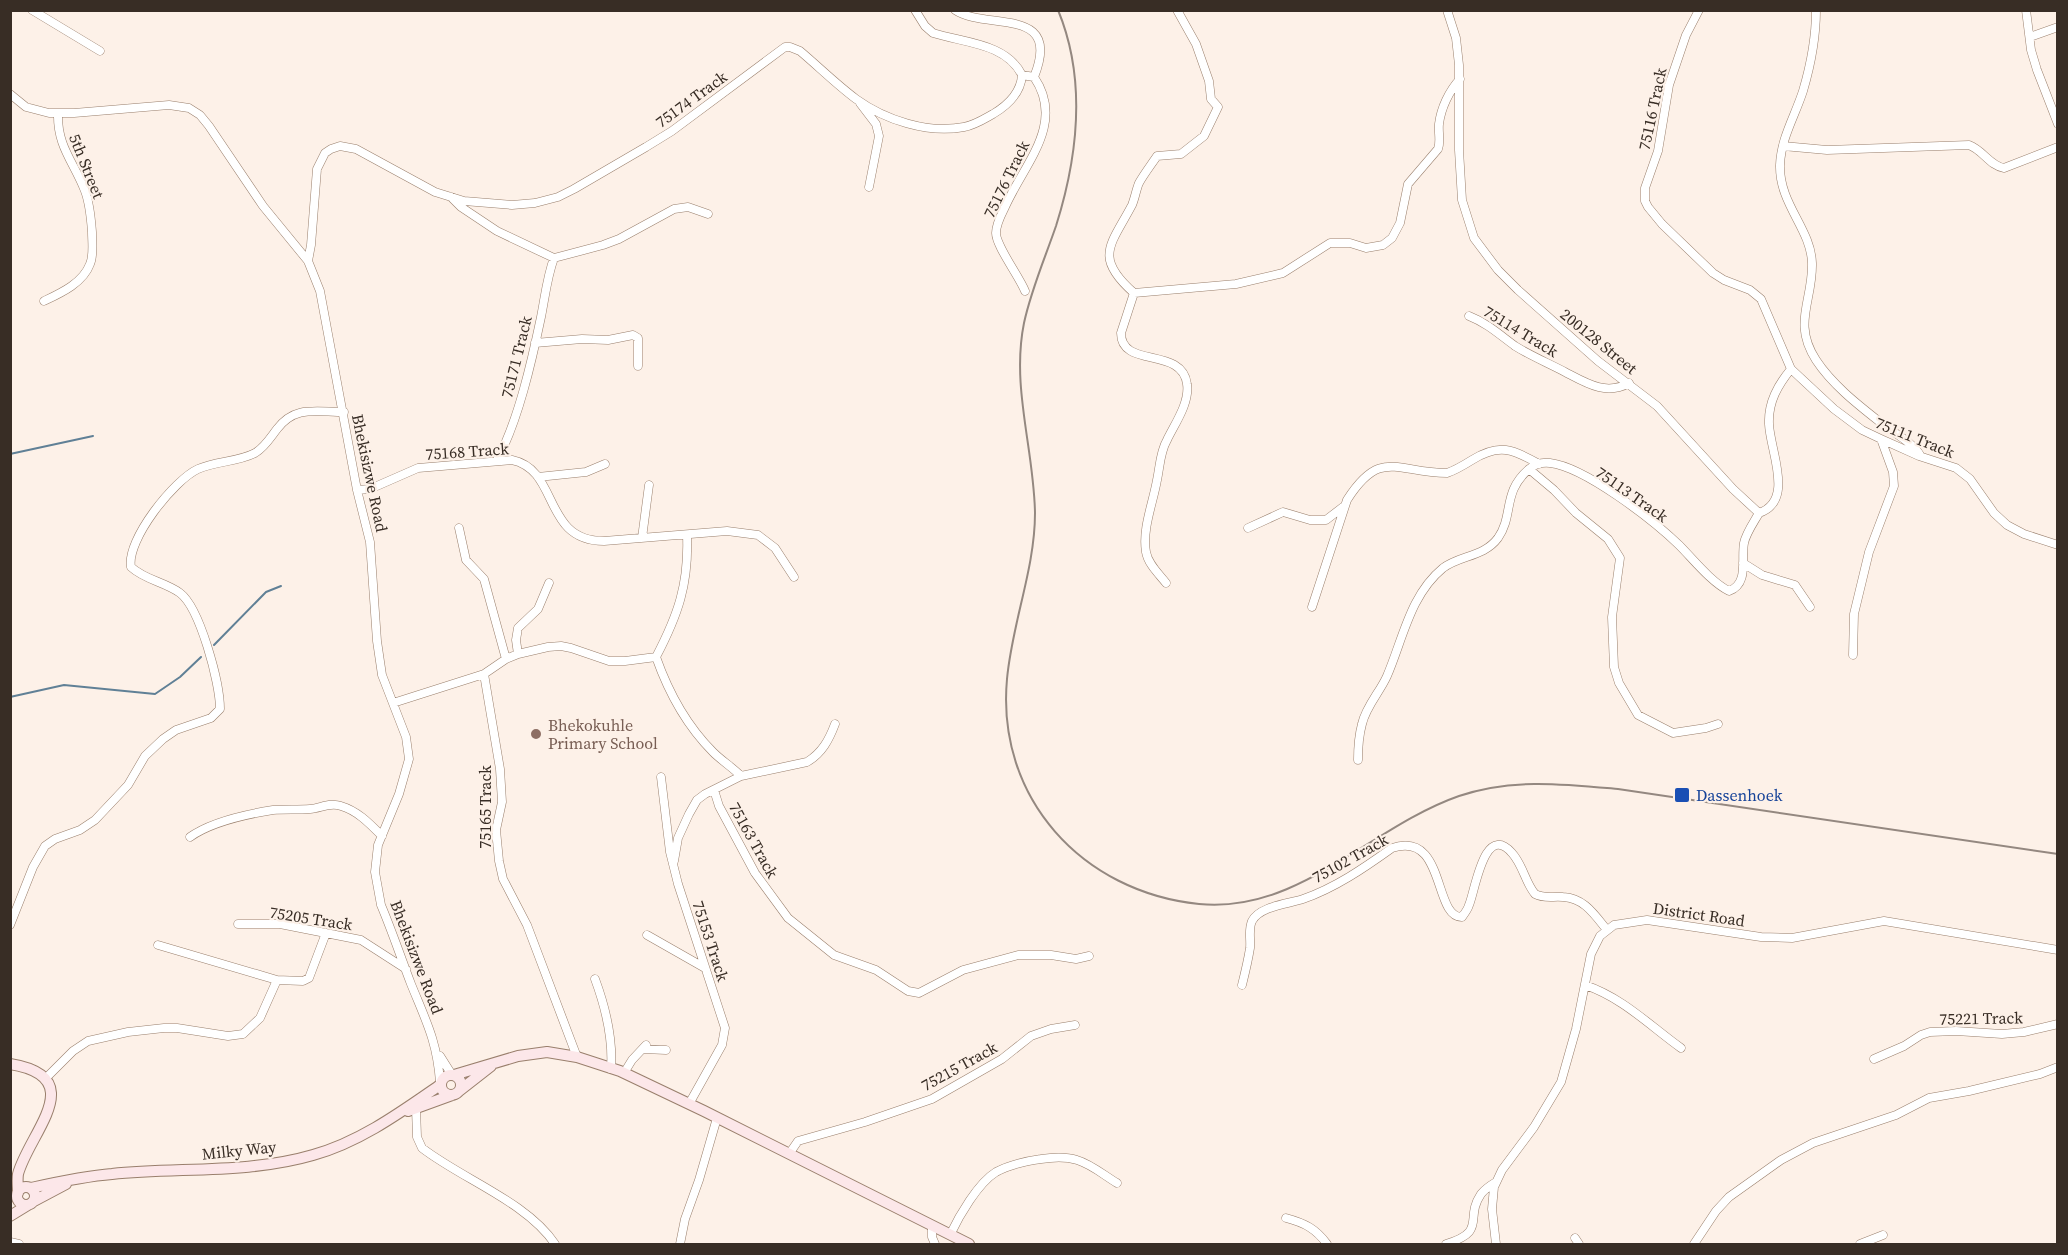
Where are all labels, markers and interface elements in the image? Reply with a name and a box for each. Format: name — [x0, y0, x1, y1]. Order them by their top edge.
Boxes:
street label: 75174 Track — [651, 65, 732, 133]
street label: 75116 Track — [1633, 66, 1672, 152]
street label: 5th Street — [64, 130, 110, 202]
street label: 75176 Track — [978, 136, 1034, 221]
street label: 75114 Track — [1479, 300, 1563, 362]
street label: 200128 Street — [1556, 303, 1643, 379]
street label: 75171 Track — [495, 313, 537, 400]
street label: 75111 Track — [1872, 411, 1958, 463]
street label: Bhekisizwe Road — [347, 412, 393, 534]
street label: 75168 Track — [424, 437, 510, 465]
street label: 75113 Track — [1591, 461, 1673, 527]
place label: Bhekokuhle Primary School — [548, 714, 658, 754]
marker: Bhekokuhle Primary School — [529, 727, 543, 741]
street label: 75165 Track — [474, 765, 496, 849]
place label: Dassenhoek — [1696, 784, 1783, 806]
marker: Dassenhoek — [1673, 786, 1691, 804]
street label: 75163 Track — [724, 798, 784, 882]
street label: 75102 Track — [1308, 828, 1392, 888]
street label: Bhekisizwe Road — [385, 897, 449, 1017]
street label: District Road — [1652, 897, 1746, 931]
street label: 75153 Track — [688, 898, 734, 984]
street label: 75205 Track — [268, 901, 354, 935]
street label: 75221 Track — [1939, 1006, 2023, 1030]
street label: 75215 Track — [917, 1036, 1001, 1096]
street label: Milky Way — [201, 1135, 278, 1165]

